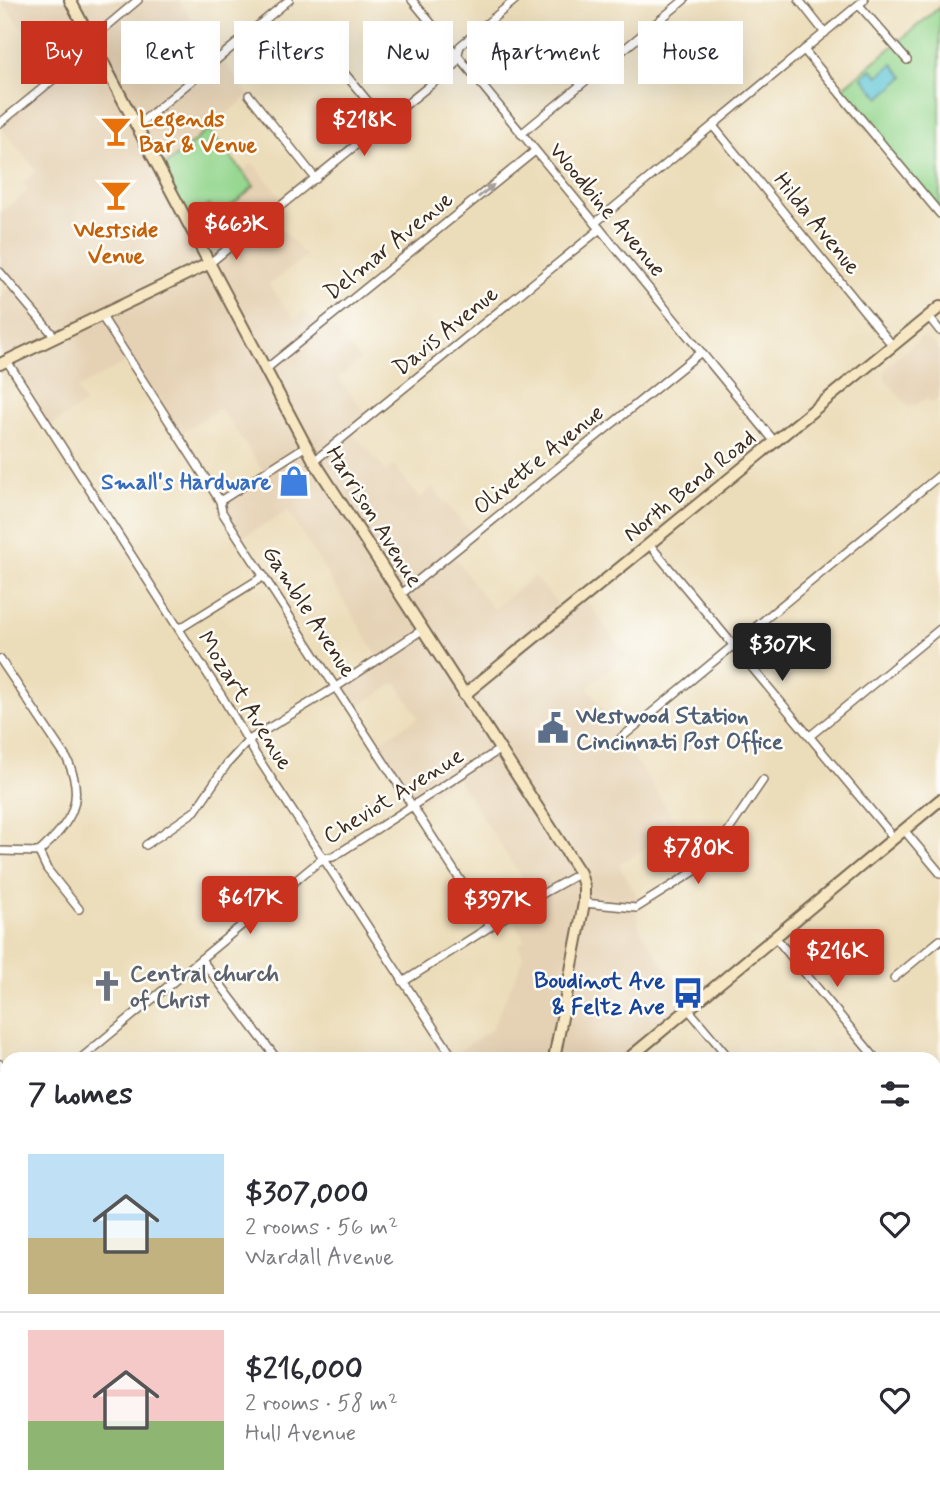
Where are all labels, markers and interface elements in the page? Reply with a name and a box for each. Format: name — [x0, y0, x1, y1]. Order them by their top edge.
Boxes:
chip: Buy — [21, 21, 107, 84]
chip: Rent — [121, 21, 220, 84]
chip: Filters — [234, 21, 349, 84]
chip: New — [363, 21, 453, 84]
chip: Apartment — [467, 21, 624, 84]
chip: House — [638, 21, 743, 84]
pin: $218K — [315, 99, 413, 158]
place label: Legends Bar & Venue — [139, 105, 257, 161]
text: $218K — [332, 106, 396, 136]
bar icon: Legends Bar & Venue — [99, 114, 133, 148]
street label: Woodbine Avenue — [541, 137, 672, 284]
street label: Hilda Avenue — [766, 167, 867, 282]
bar icon: Westside Venue — [99, 178, 133, 212]
one-way arrow — [477, 184, 494, 199]
street label: Delmar Avenue — [318, 185, 460, 308]
pin: $663K — [187, 202, 285, 262]
text: $663K — [204, 210, 268, 240]
place label: Westside Venue — [73, 216, 158, 272]
street label: Davis Avenue — [387, 280, 505, 383]
street label: Olivette Avenue — [468, 399, 611, 523]
street label: North Bend Road — [618, 424, 763, 549]
street label: Harrison Avenue — [318, 441, 429, 593]
shop icon: Small's Hardware — [277, 464, 311, 498]
place label: Small's Hardware — [101, 468, 271, 498]
street label: Gamble Avenue — [254, 540, 362, 684]
pin: $307K — [733, 624, 831, 683]
street label: Mozart Avenue — [190, 626, 299, 776]
text: $307K — [749, 631, 815, 661]
place label: Westwood Station Cincinnati Post Office — [575, 702, 784, 758]
public building icon: Westwood Station Cincinnati Post Office — [536, 711, 570, 745]
street label: Cheviot Avenue — [318, 742, 470, 852]
pin: $780K — [649, 826, 747, 886]
text: $780K — [663, 834, 733, 864]
pin: $617K — [201, 876, 299, 936]
pin: $397K — [448, 878, 546, 938]
text: $617K — [218, 884, 282, 914]
text: $397K — [464, 886, 530, 916]
pin: $216K — [788, 930, 886, 989]
text: $216K — [806, 937, 868, 967]
place label: Central church of Christ — [130, 960, 279, 1016]
place label: Boudinot Ave & Feltz Ave — [534, 967, 665, 1023]
church icon: Central church of Christ — [90, 969, 124, 1003]
bus stop icon: Boudinot Ave & Feltz Ave — [671, 976, 705, 1010]
text: 7 homes — [28, 1075, 133, 1114]
icon: filters — [876, 1075, 914, 1113]
text: $307,000 — [245, 1174, 369, 1213]
icon: home — [84, 1182, 168, 1266]
icon: heart — [876, 1205, 914, 1243]
text: 2 rooms · 56 m² — [245, 1213, 398, 1243]
text: Wardall Avenue — [245, 1243, 394, 1273]
text: $216,000 — [245, 1350, 363, 1389]
icon: home — [84, 1358, 168, 1442]
icon: heart — [876, 1381, 914, 1419]
text: 2 rooms · 58 m² — [245, 1389, 398, 1419]
text: Hull Avenue — [245, 1419, 356, 1449]

